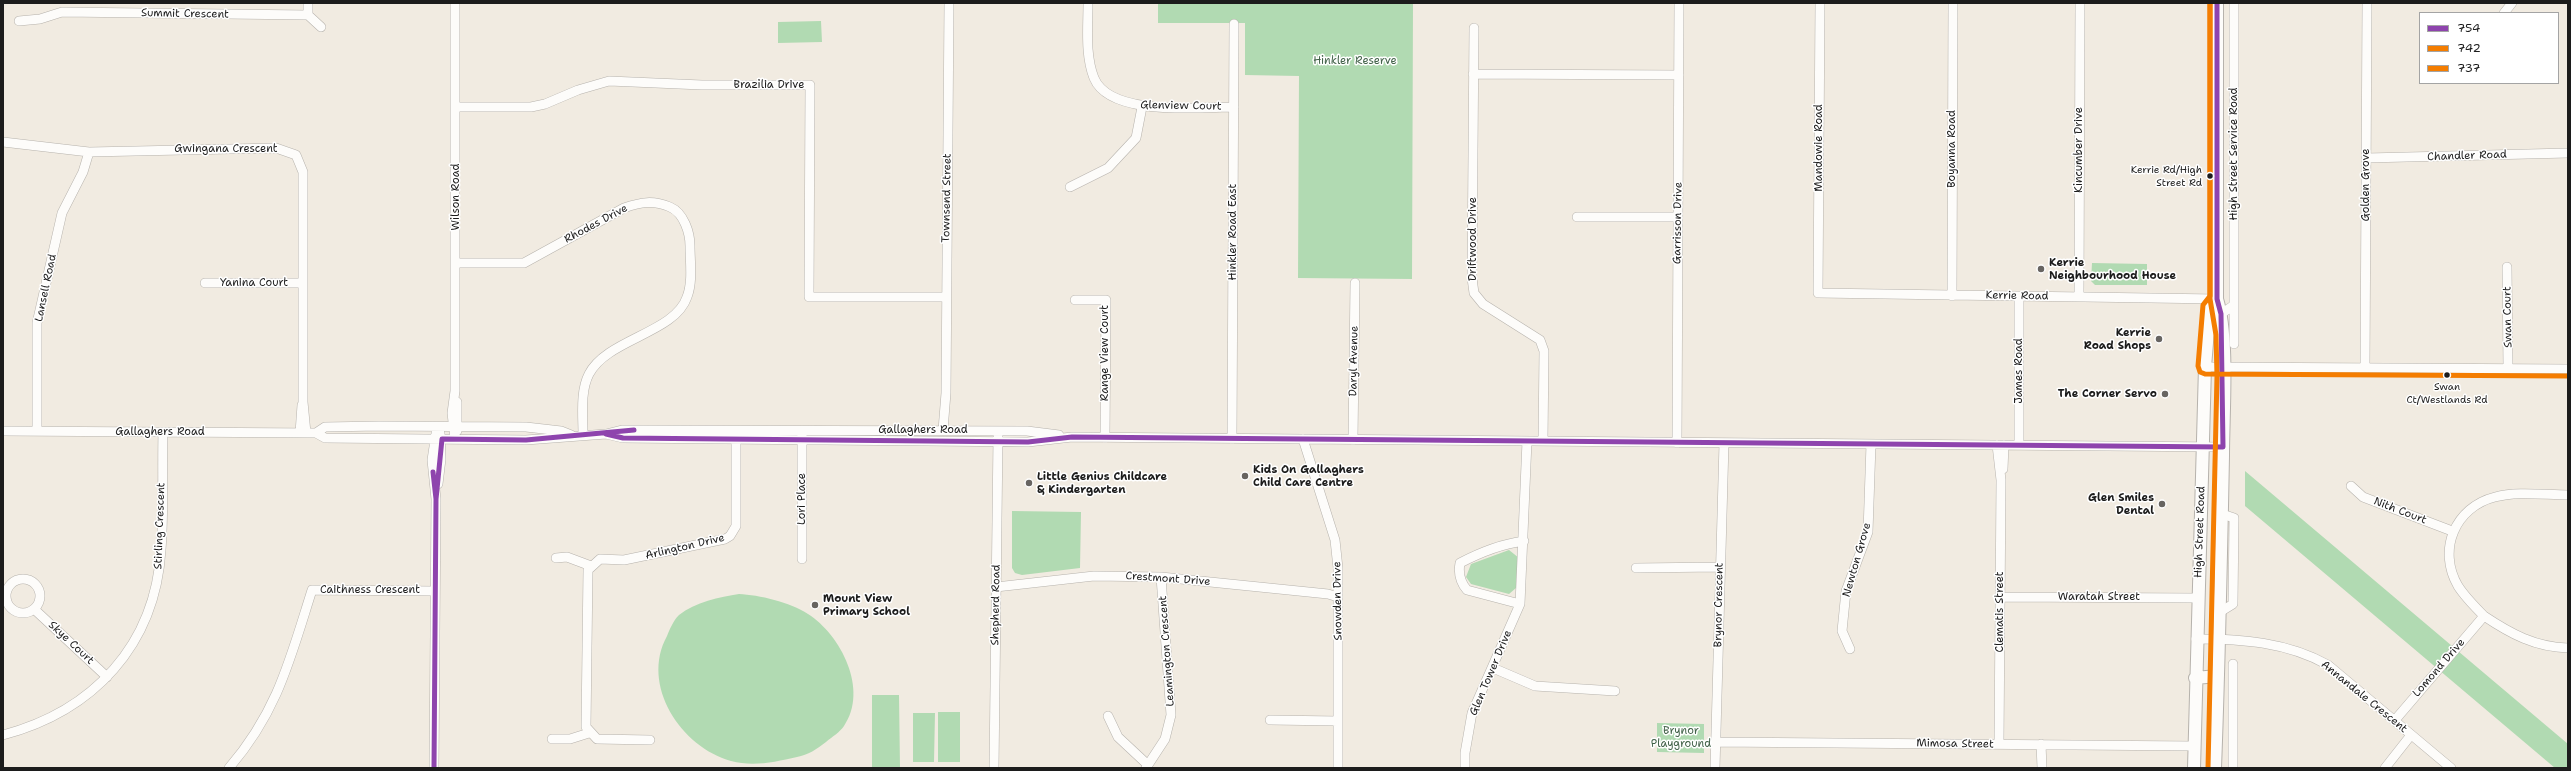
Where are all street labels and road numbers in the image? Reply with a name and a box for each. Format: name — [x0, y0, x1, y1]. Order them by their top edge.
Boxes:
street label: Summit Crescent — [141, 7, 229, 21]
street label: Brazilia Drive — [734, 78, 804, 92]
street label: High Street Service Road — [2227, 87, 2241, 221]
street label: Glenview Court — [1140, 99, 1222, 113]
street label: Mandowie Road — [1812, 104, 1826, 192]
street label: Kincumber Drive — [2072, 107, 2086, 193]
street label: Boyanna Road — [1945, 110, 1959, 188]
street label: Gwingana Crescent — [174, 142, 278, 156]
street label: Golden Grove — [2359, 148, 2373, 222]
street label: Chandler Road — [2427, 148, 2507, 164]
street label: Townsend Street — [940, 153, 954, 243]
street label: Wilson Road — [449, 164, 463, 230]
street label: Garrisson Drive — [1671, 182, 1685, 264]
street label: Hinkler Road East — [1226, 184, 1240, 280]
street label: Driftwood Drive — [1466, 197, 1480, 281]
street label: Rhodes Drive — [562, 202, 630, 246]
street label: Lansell Road — [32, 253, 60, 323]
street label: Yanina Court — [220, 276, 288, 290]
street label: Swan Court — [2501, 286, 2515, 348]
street label: Kerrie Road — [1985, 289, 2049, 303]
street label: Range View Court — [1098, 305, 1112, 401]
street label: Daryl Avenue — [1347, 326, 1361, 396]
street label: James Road — [2012, 338, 2026, 404]
street label: Gallaghers Road — [878, 423, 968, 437]
street label: Gallaghers Road — [115, 425, 205, 439]
street label: Lori Place — [795, 473, 809, 525]
street label: Stirling Crescent — [152, 482, 168, 570]
street label: High Street Road — [2192, 486, 2208, 578]
street label: Nith Court — [2372, 495, 2428, 527]
street label: Newton Grove — [1840, 521, 1874, 599]
street label: Arlington Drive — [644, 531, 726, 563]
street label: Snowden Drive — [1331, 561, 1345, 641]
street label: Brynor Crescent — [1712, 562, 1726, 648]
street label: Shepherd Road — [989, 564, 1003, 646]
street label: Crestmont Drive — [1125, 569, 1211, 589]
street label: Clematis Street — [1993, 571, 2007, 653]
street label: Caithness Crescent — [320, 583, 420, 597]
street label: Waratah Street — [2058, 590, 2140, 604]
street label: Leamington Crescent — [1157, 595, 1177, 707]
street label: Skye Court — [45, 619, 97, 667]
street label: Glen Tower Drive — [1467, 628, 1515, 718]
street label: Lomond Drive — [2410, 636, 2468, 700]
street label: Annandale Crescent — [2318, 658, 2410, 736]
street label: Mimosa Street — [1916, 737, 1994, 751]

